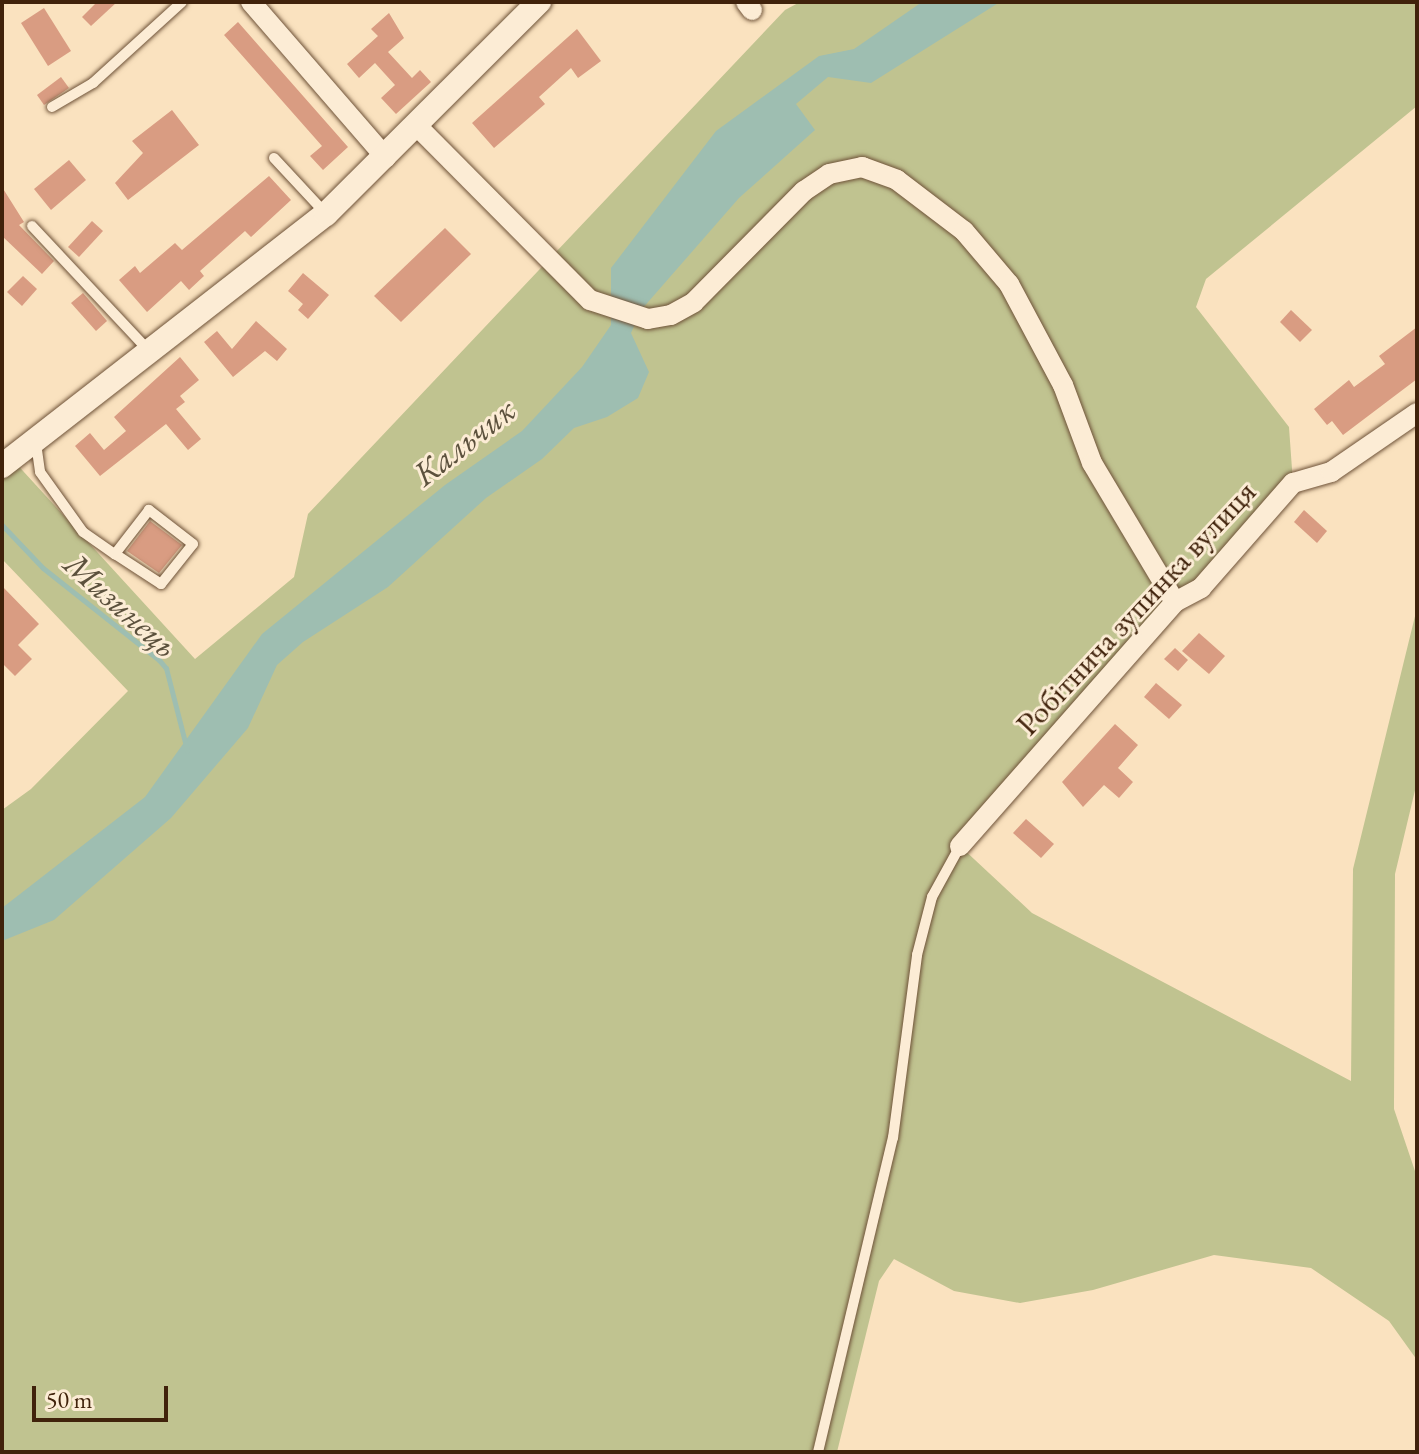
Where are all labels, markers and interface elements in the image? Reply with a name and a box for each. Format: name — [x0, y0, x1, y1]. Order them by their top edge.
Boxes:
water label: Кальчик — [405, 389, 523, 495]
street label: Робітнича зупинка вулиця — [1008, 473, 1264, 743]
water label: Мизинець — [56, 544, 186, 666]
scale bar — [36, 1370, 172, 1420]
text: 50 m — [46, 1384, 93, 1415]

